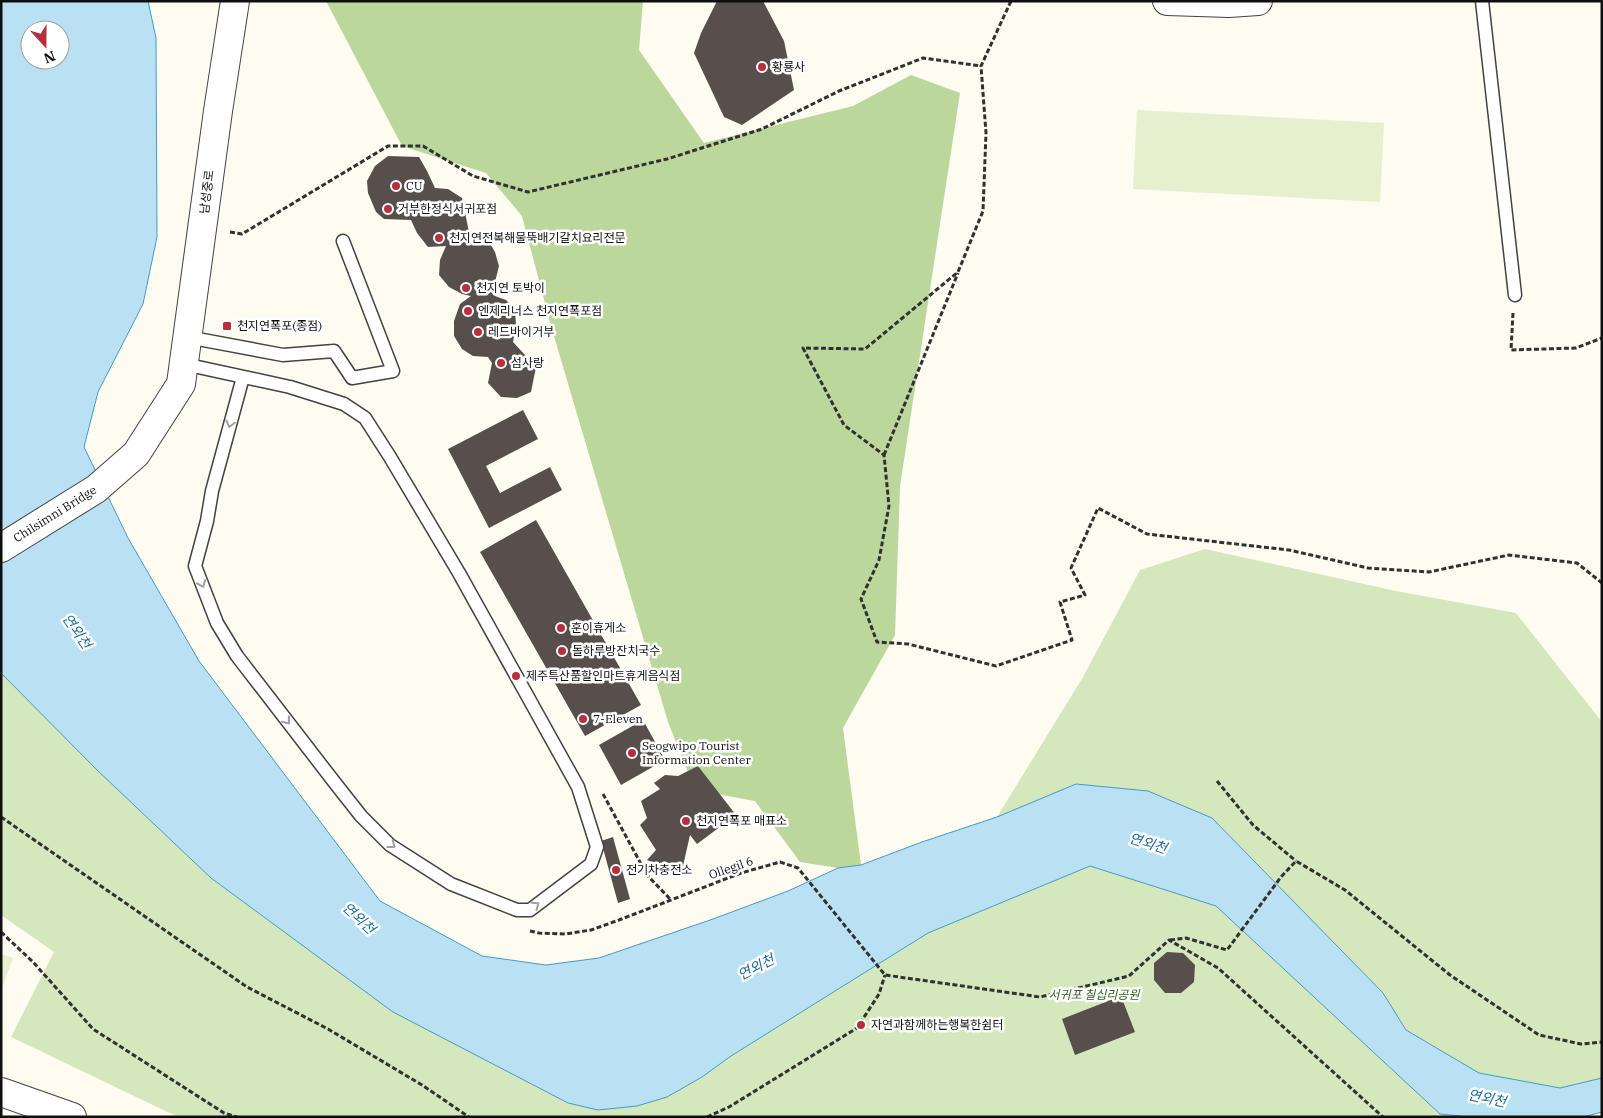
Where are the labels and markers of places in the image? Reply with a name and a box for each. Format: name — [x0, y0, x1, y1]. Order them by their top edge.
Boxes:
place label: 황룡사 — [772, 59, 805, 74]
marker: 황룡사 — [756, 61, 768, 73]
place label: CU — [406, 178, 423, 193]
marker: CU — [390, 180, 402, 192]
place label: 거부한정식서귀포점 — [398, 201, 497, 216]
marker: 거부한정식서귀포점 — [382, 203, 394, 215]
place label: 천지연전복해물뚝배기갈치요리전문 — [449, 230, 626, 245]
marker: 천지연전복해물뚝배기갈치요리전문 — [433, 232, 445, 244]
place label: 천지연 토박이 — [476, 280, 545, 295]
marker: 천지연 토박이 — [460, 282, 472, 294]
place label: 엔제리너스 천지연폭포점 — [478, 303, 602, 318]
marker: 엔제리너스 천지연폭포점 — [462, 305, 474, 317]
place label: 천지연폭포(종점) — [237, 318, 322, 333]
marker: 천지연폭포(종점) — [221, 320, 233, 332]
place label: 레드바이거부 — [488, 324, 554, 339]
marker: 레드바이거부 — [472, 326, 484, 338]
place label: 섬사랑 — [511, 355, 544, 370]
marker: 섬사랑 — [495, 357, 507, 369]
place label: 훈이휴게소 — [571, 620, 626, 635]
marker: 훈이휴게소 — [555, 622, 567, 634]
place label: 돌하루방잔치국수 — [572, 643, 660, 658]
marker: 돌하루방잔치국수 — [556, 645, 568, 657]
place label: 제주특산품할인마트휴게음식점 — [526, 668, 681, 683]
marker: 제주특산품할인마트휴게음식점 — [510, 670, 522, 682]
place label: 7-Eleven — [593, 711, 643, 726]
marker: 7-Eleven — [577, 713, 589, 725]
place label: Seogwipo Tourist Information Center — [642, 738, 751, 767]
marker: Seogwipo Tourist Information Center — [626, 747, 638, 759]
place label: 천지연폭포 매표소 — [696, 813, 787, 828]
marker: 천지연폭포 매표소 — [680, 815, 692, 827]
place label: 전기차충전소 — [626, 862, 692, 877]
marker: 전기차충전소 — [610, 864, 622, 876]
place label: 자연과함께하는행복한쉼터 — [871, 1017, 1003, 1032]
marker: 자연과함께하는행복한쉼터 — [855, 1019, 867, 1031]

